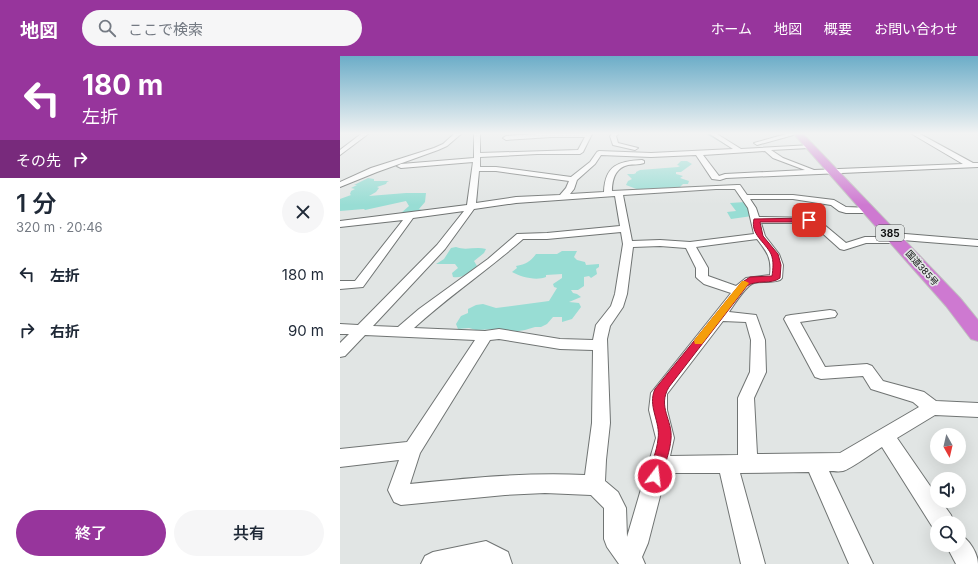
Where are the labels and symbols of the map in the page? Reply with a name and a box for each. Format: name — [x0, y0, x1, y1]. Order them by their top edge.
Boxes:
pin — [792, 203, 826, 237]
road number: 385 — [876, 225, 904, 241]
street label: 国道385号 — [904, 248, 941, 288]
north arrow — [930, 428, 966, 464]
position arrow — [634, 455, 676, 497]

